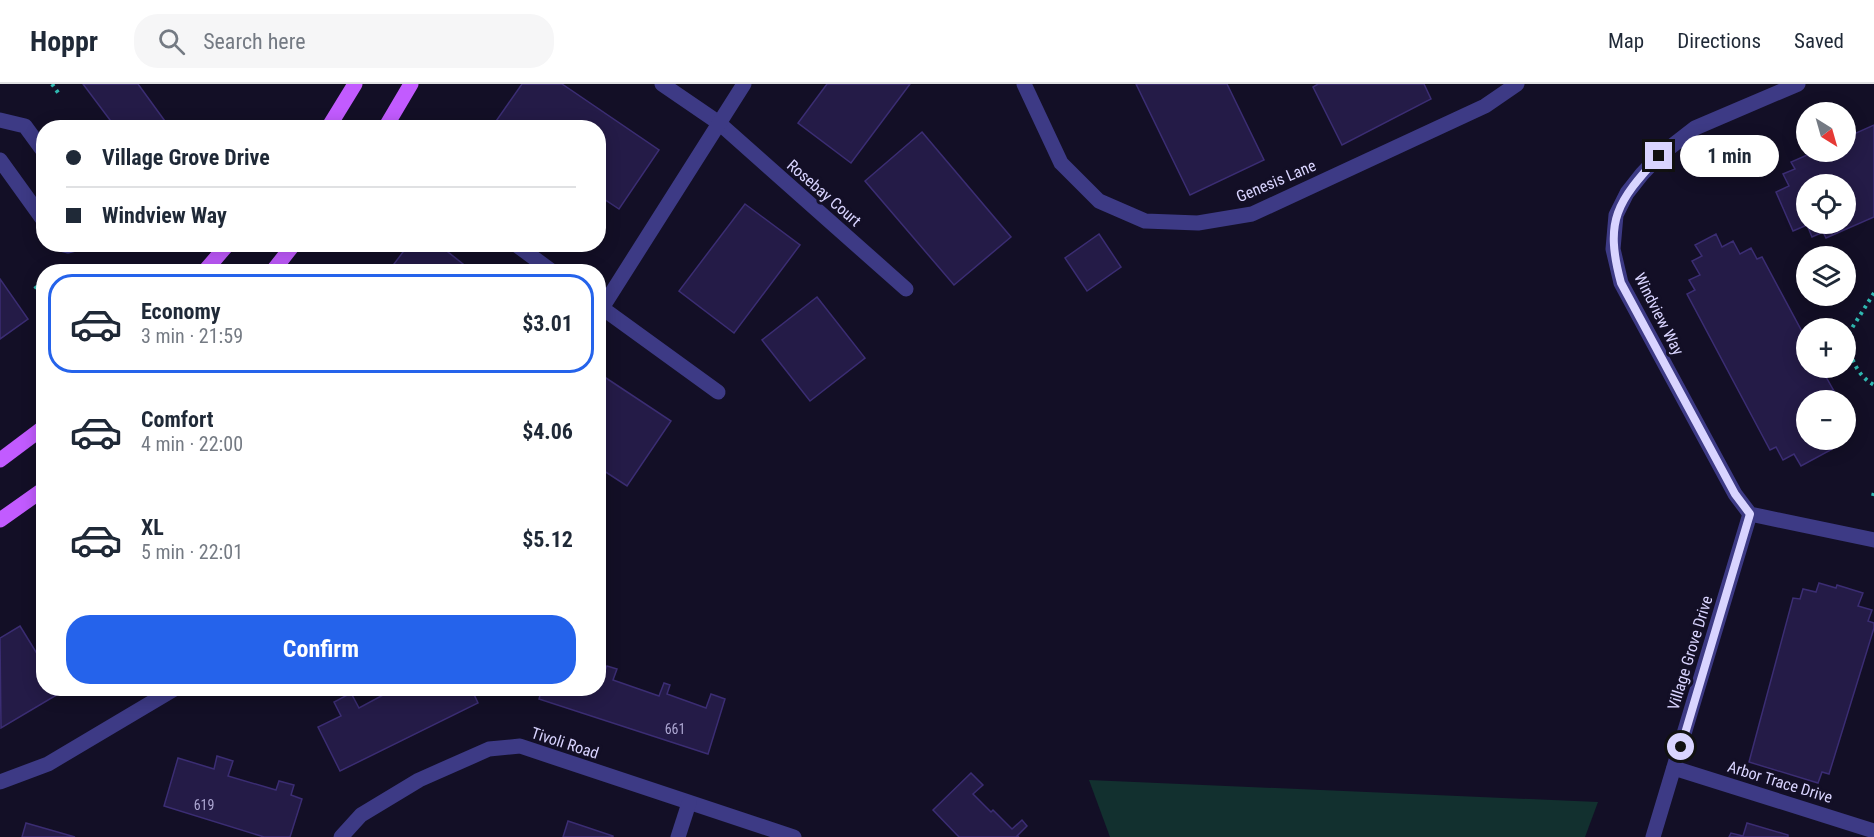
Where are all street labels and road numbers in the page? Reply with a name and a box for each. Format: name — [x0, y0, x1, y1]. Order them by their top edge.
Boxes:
street label: Rosebay Court — [783, 156, 865, 230]
street label: Genesis Lane — [1233, 156, 1319, 206]
street label: Windview Way — [1630, 270, 1688, 359]
street label: Village Grove Drive — [1664, 593, 1716, 713]
street label: Tivoli Road — [529, 723, 601, 763]
street label: Arbor Trace Drive — [1725, 757, 1835, 807]

